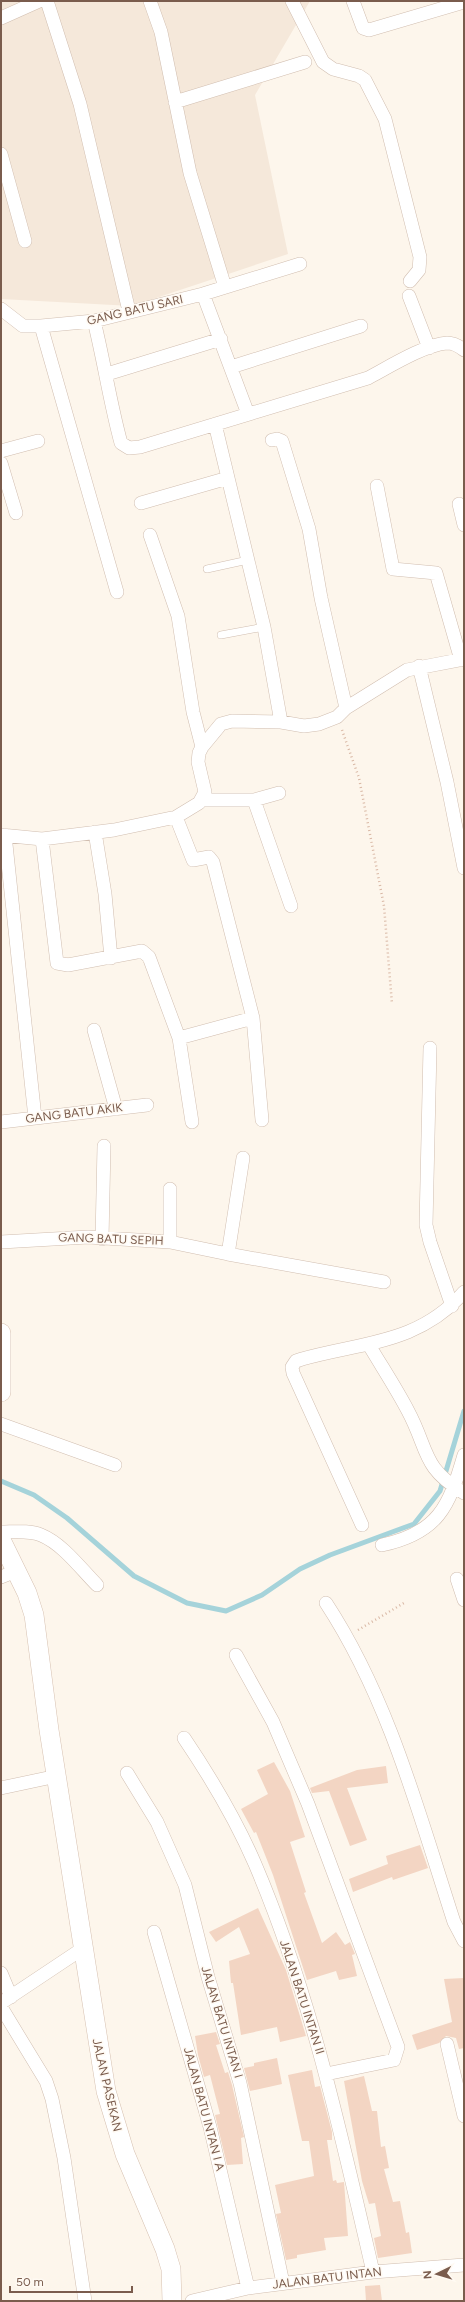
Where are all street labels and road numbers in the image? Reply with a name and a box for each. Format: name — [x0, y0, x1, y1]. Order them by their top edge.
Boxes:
street label: GANG BATU SARI — [86, 292, 184, 328]
street label: GANG BATU AKIK — [25, 1100, 124, 1126]
street label: GANG BATU SEPIH — [58, 1230, 164, 1248]
street label: JALAN BATU INTAN II — [277, 1938, 327, 2056]
street label: JALAN BATU INTAN I — [198, 1964, 246, 2080]
street label: JALAN PASEKAN — [89, 2037, 125, 2133]
street label: JALAN BATU INTAN I A — [181, 2046, 227, 2172]
street label: JALAN BATU INTAN — [272, 2264, 382, 2292]

